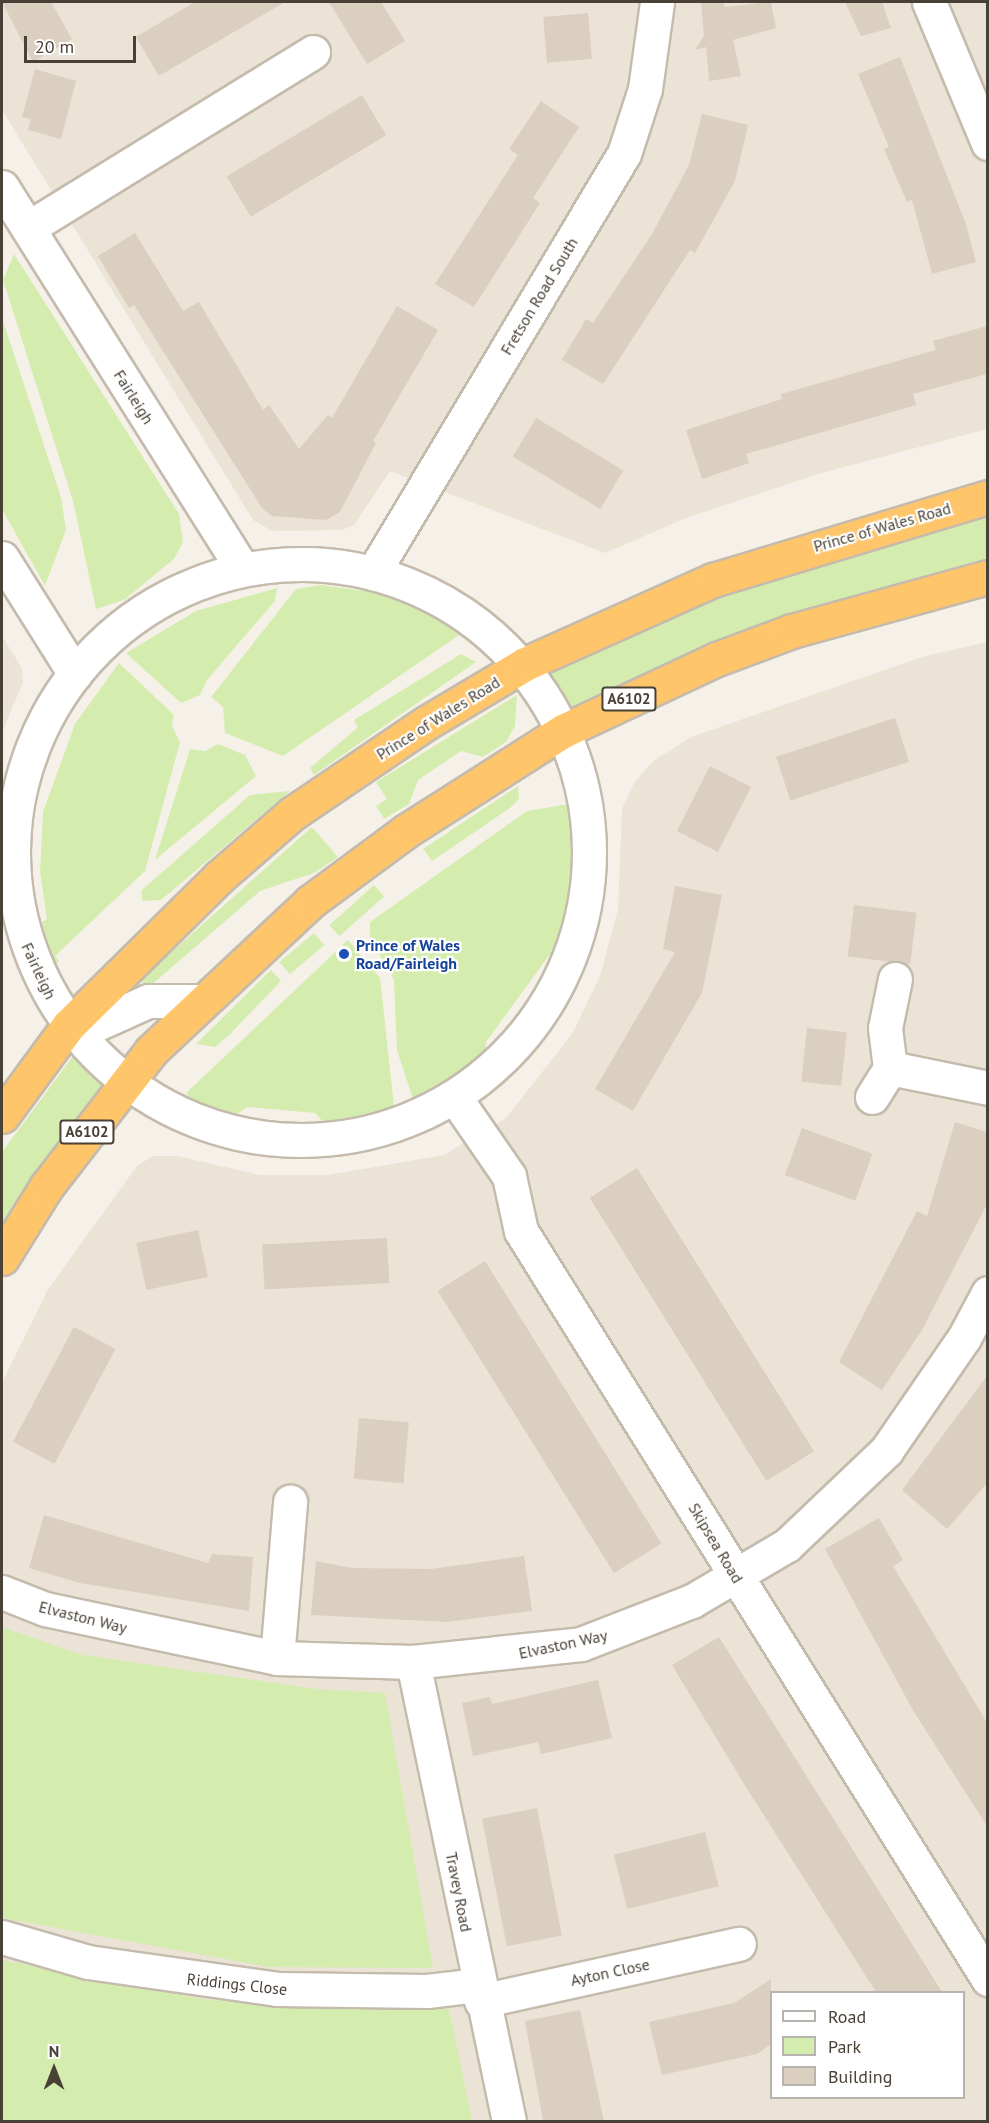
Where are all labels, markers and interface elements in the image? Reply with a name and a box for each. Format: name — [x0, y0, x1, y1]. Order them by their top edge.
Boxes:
scale bar — [27, 24, 140, 62]
text: 20 m — [35, 35, 74, 58]
street label: Fretson Road South — [496, 234, 582, 358]
street label: Fairleigh — [110, 366, 158, 428]
street label: Prince of Wales Road — [811, 498, 953, 556]
street label: Prince of Wales Road — [373, 672, 503, 764]
road number: A6102 — [600, 687, 658, 711]
place label: Prince of Wales Road/Fairleigh — [356, 935, 460, 973]
street label: Fairleigh — [18, 940, 60, 1002]
marker: Prince of Wales Road/Fairleigh — [337, 947, 351, 961]
road number: A6102 — [58, 1120, 116, 1144]
street label: Skipsea Road — [685, 1499, 747, 1587]
street label: Elvaston Way — [37, 1597, 129, 1637]
street label: Elvaston Way — [517, 1625, 609, 1663]
street label: Travey Road — [442, 1850, 476, 1934]
street label: Ayton Close — [569, 1954, 651, 1990]
street label: Riddings Close — [186, 1969, 288, 1999]
legend — [770, 1991, 965, 2099]
text: Road — [828, 2005, 866, 2028]
text: Park — [828, 2035, 861, 2058]
north arrow — [24, 2039, 84, 2099]
text: N — [49, 2041, 59, 2061]
text: Building — [828, 2065, 892, 2088]

